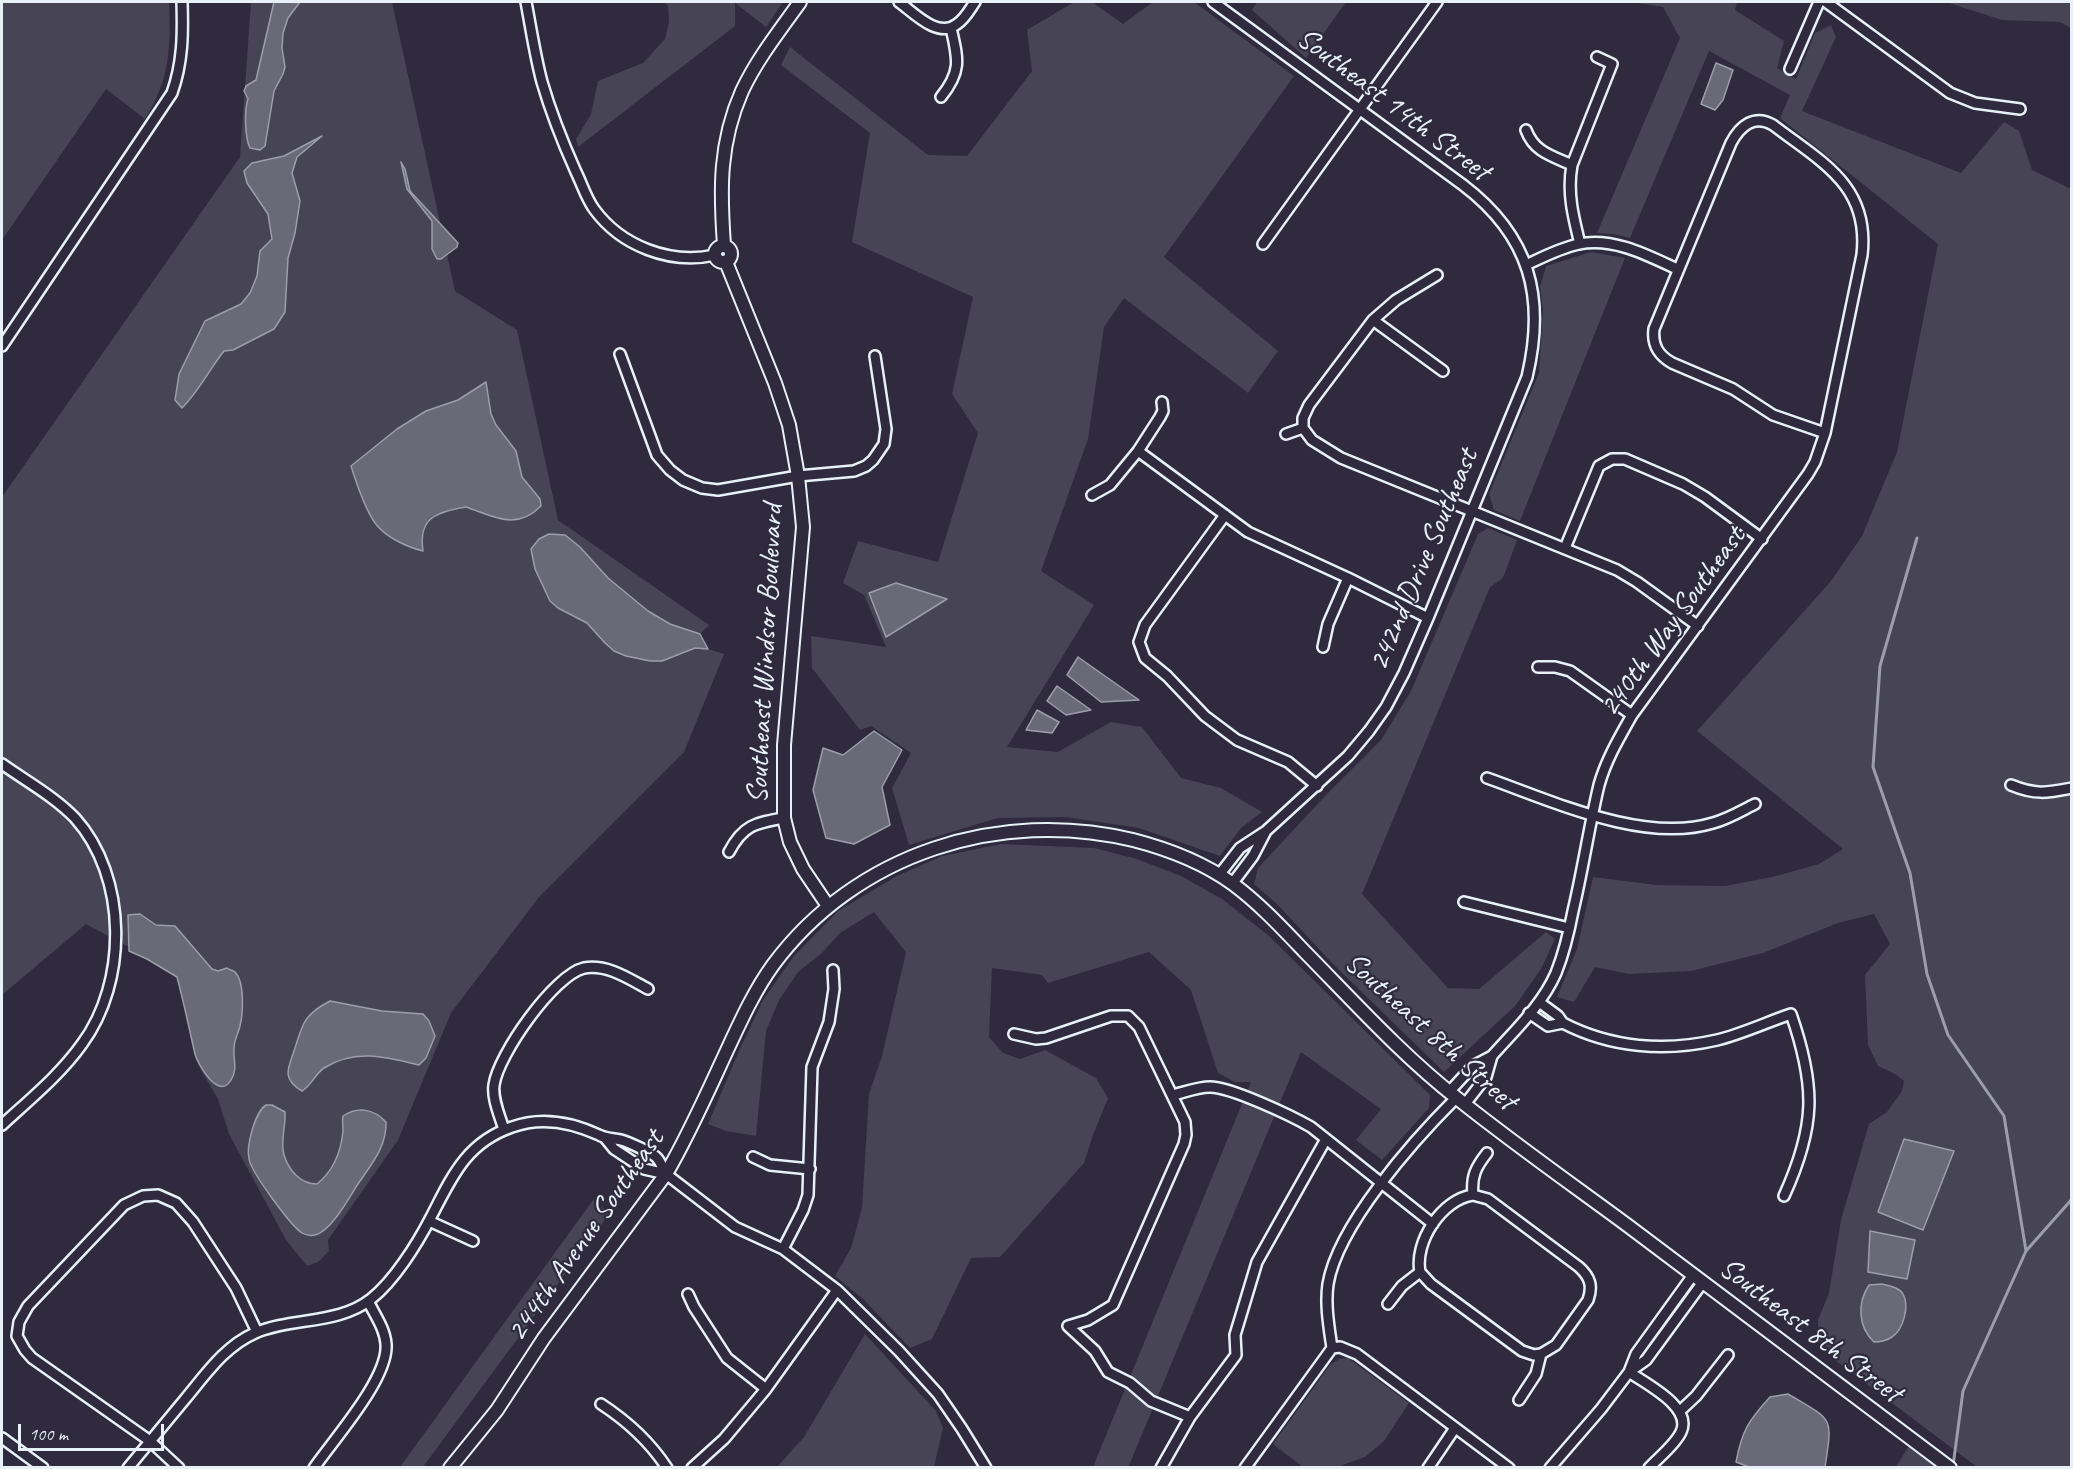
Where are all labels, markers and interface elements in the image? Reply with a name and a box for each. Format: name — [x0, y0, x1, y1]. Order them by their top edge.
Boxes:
street label: Southeast 14th Street — [1289, 21, 1497, 189]
street label: 242nd Drive Southeast — [1361, 444, 1487, 676]
street label: Southeast Windsor Boulevard — [740, 503, 792, 805]
street label: 240th Way Southeast — [1592, 520, 1754, 724]
street label: Southeast 8th Street — [1336, 945, 1524, 1119]
street label: 244th Avenue Southeast — [500, 1123, 672, 1349]
street label: Southeast 8th Street — [1712, 1251, 1908, 1411]
scale bar — [21, 1412, 166, 1450]
text: 100 m — [29, 1423, 68, 1445]

